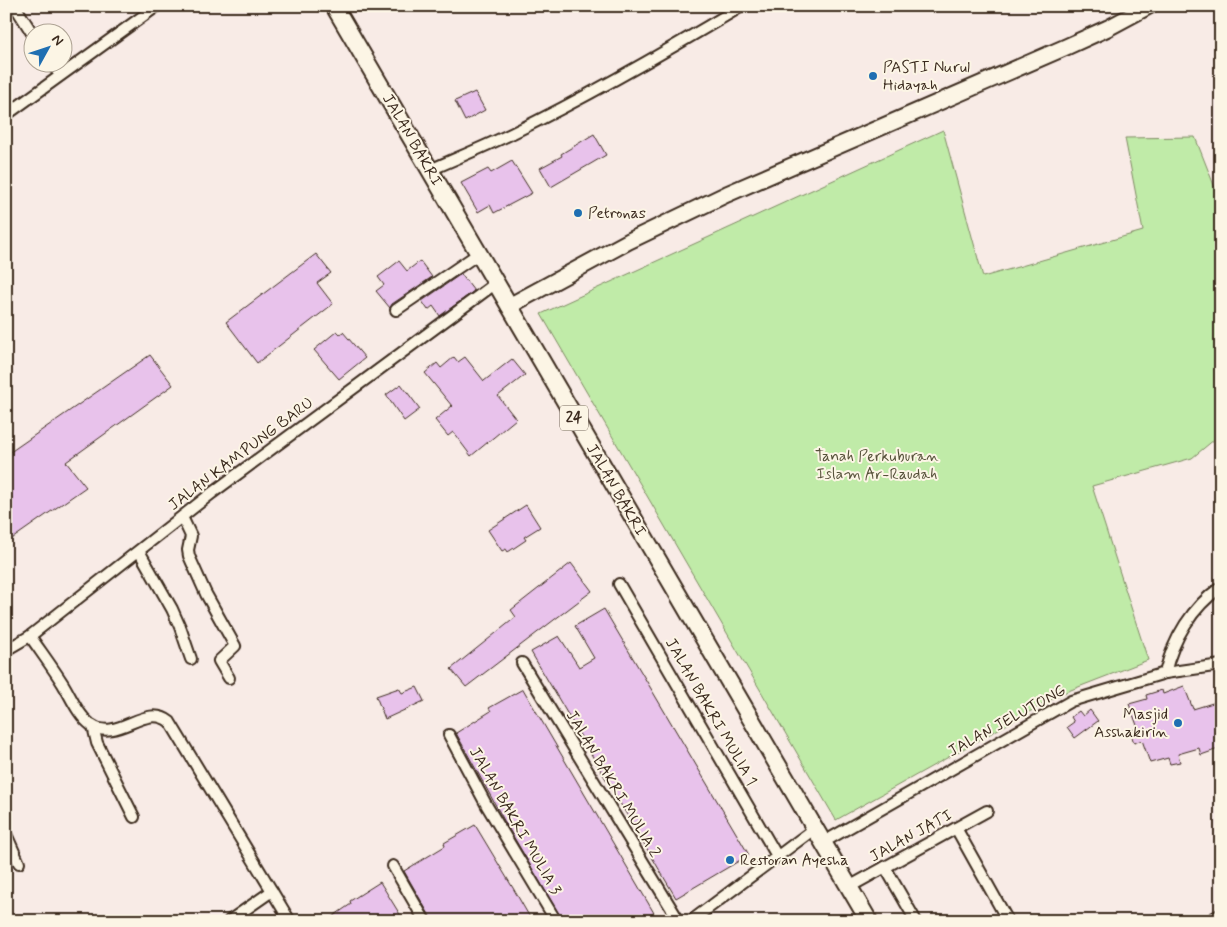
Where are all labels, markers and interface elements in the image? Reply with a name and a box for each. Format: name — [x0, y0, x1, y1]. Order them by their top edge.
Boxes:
north arrow — [22, 22, 72, 72]
text: N — [47, 31, 67, 50]
place label: PASTI Nurul Hidayah — [883, 57, 970, 96]
marker: PASTI Nurul Hidayah — [867, 70, 879, 82]
street label: JALAN BAKRI — [377, 90, 447, 190]
place label: Petronas — [588, 203, 646, 224]
marker: Petronas — [572, 207, 584, 219]
street label: JALAN KAMPUNG BARU — [164, 393, 318, 515]
road number: 24 — [560, 406, 588, 430]
street label: JALAN BAKRI — [581, 440, 651, 540]
park label: Tanah Perkuburan Islam Ar-Raudah — [815, 446, 939, 485]
street label: JALAN BAKRI MULIA 1 — [660, 634, 762, 790]
street label: JALAN JELUTONG — [944, 680, 1070, 762]
place label: Masjid Asshakirin — [1094, 704, 1168, 743]
street label: JALAN BAKRI MULIA 2 — [561, 707, 665, 862]
marker: Masjid Asshakirin — [1172, 717, 1184, 729]
street label: JALAN BAKRI MULIA 3 — [464, 743, 566, 899]
street label: JALAN JATI — [866, 805, 956, 867]
place label: Restoran Ayesha — [740, 850, 849, 871]
marker: Restoran Ayesha — [724, 854, 736, 866]

